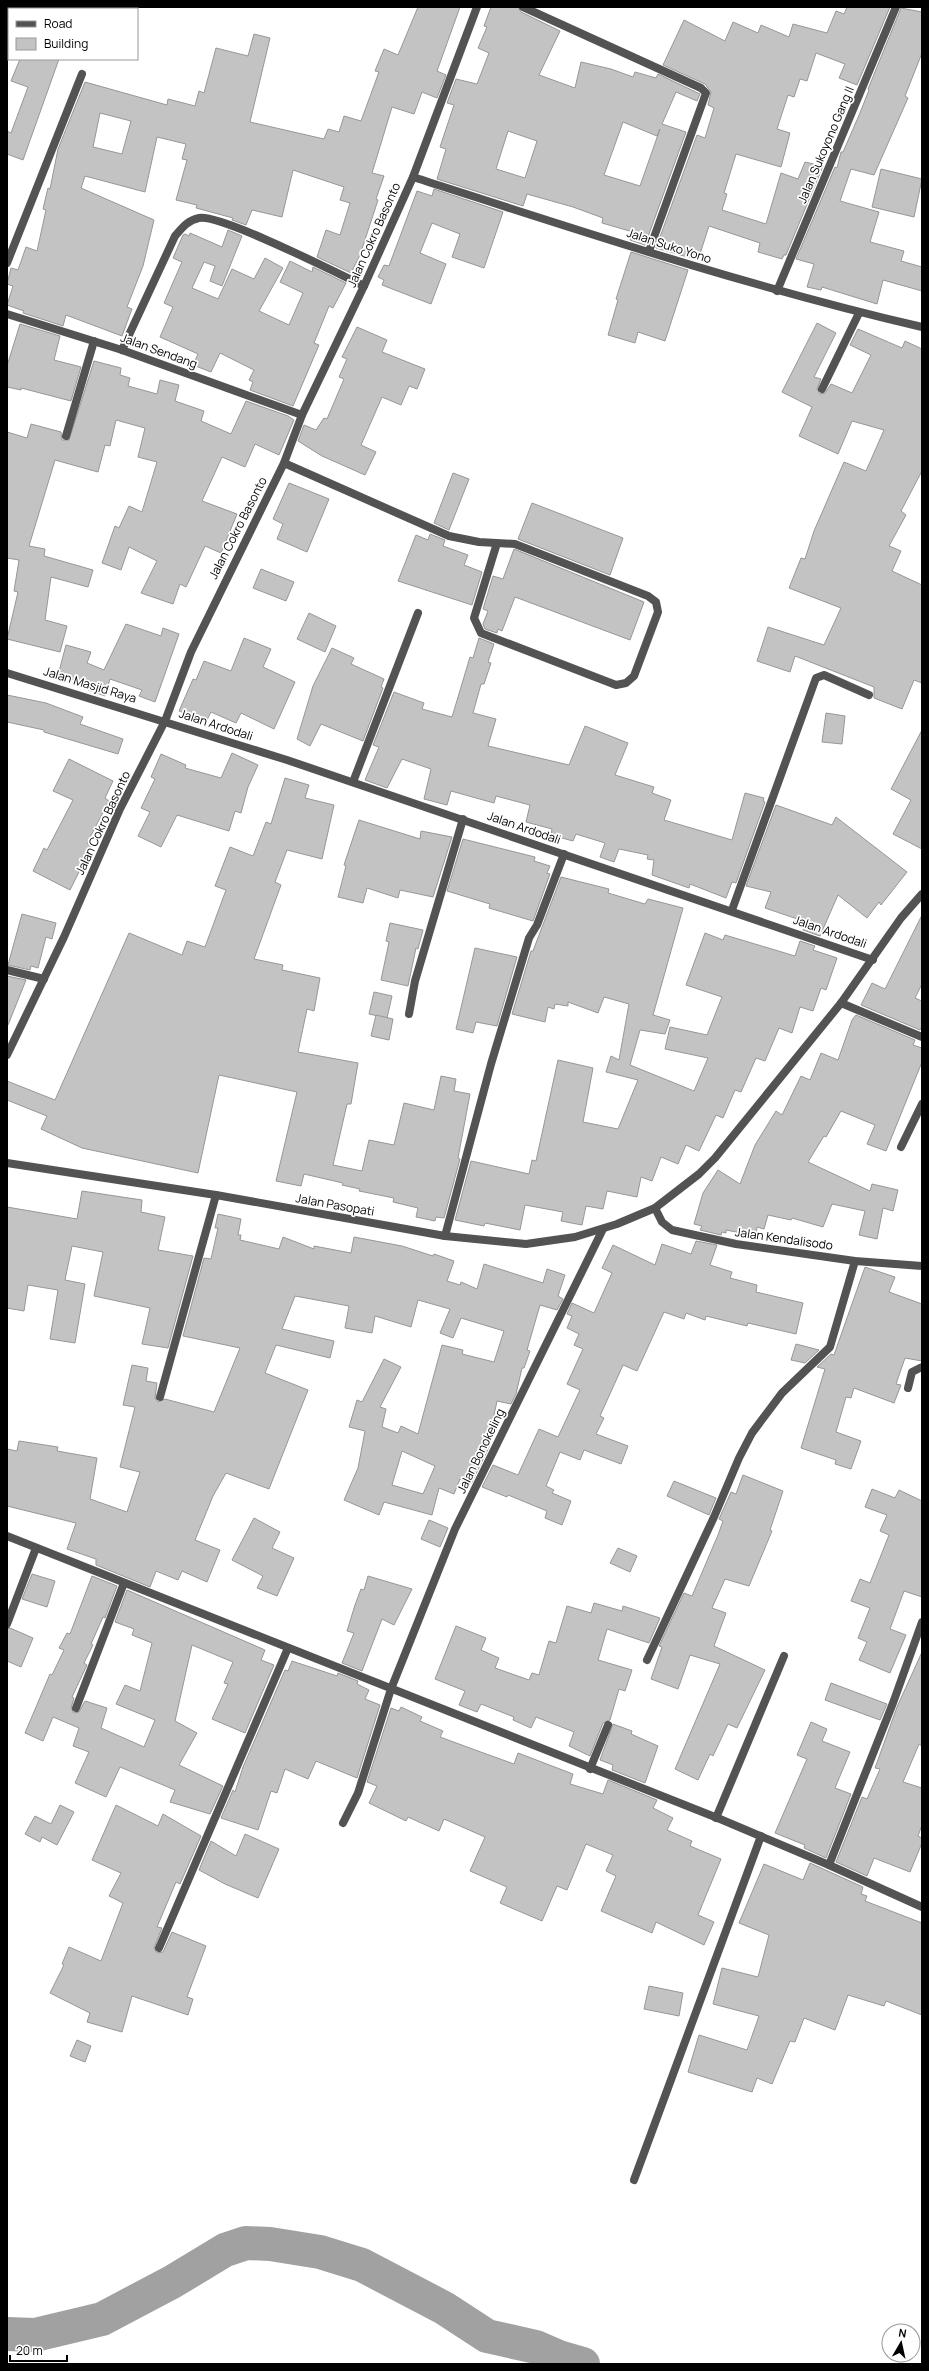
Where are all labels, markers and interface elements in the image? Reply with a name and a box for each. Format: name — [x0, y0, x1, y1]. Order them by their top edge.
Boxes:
legend — [8, 8, 138, 60]
text: Road — [44, 15, 72, 32]
text: Building — [44, 35, 88, 52]
street label: Jalan Sukoyono Gang II — [793, 84, 858, 206]
street label: Jalan Cokro Basonto — [343, 180, 404, 290]
street label: Jalan Suko Yono — [625, 224, 714, 267]
street label: Jalan Sendang — [118, 329, 200, 372]
street label: Jalan Cokro Basonto — [204, 474, 271, 582]
street label: Jalan Masjid Raya — [42, 662, 139, 707]
street label: Jalan Ardodali — [177, 705, 255, 744]
street label: Jalan Cokro Basonto — [71, 768, 134, 877]
street label: Jalan Ardodali — [485, 807, 563, 848]
street label: Jalan Ardodali — [791, 911, 869, 952]
street label: Jalan Pasopati — [294, 1189, 376, 1220]
street label: Jalan Kendalisodo — [734, 1223, 834, 1254]
street label: Jalan Bonokeling — [453, 1405, 508, 1496]
north arrow — [881, 2323, 921, 2363]
text: N — [898, 2325, 908, 2341]
scale bar — [10, 2337, 67, 2363]
text: 20 m — [16, 2342, 43, 2359]

